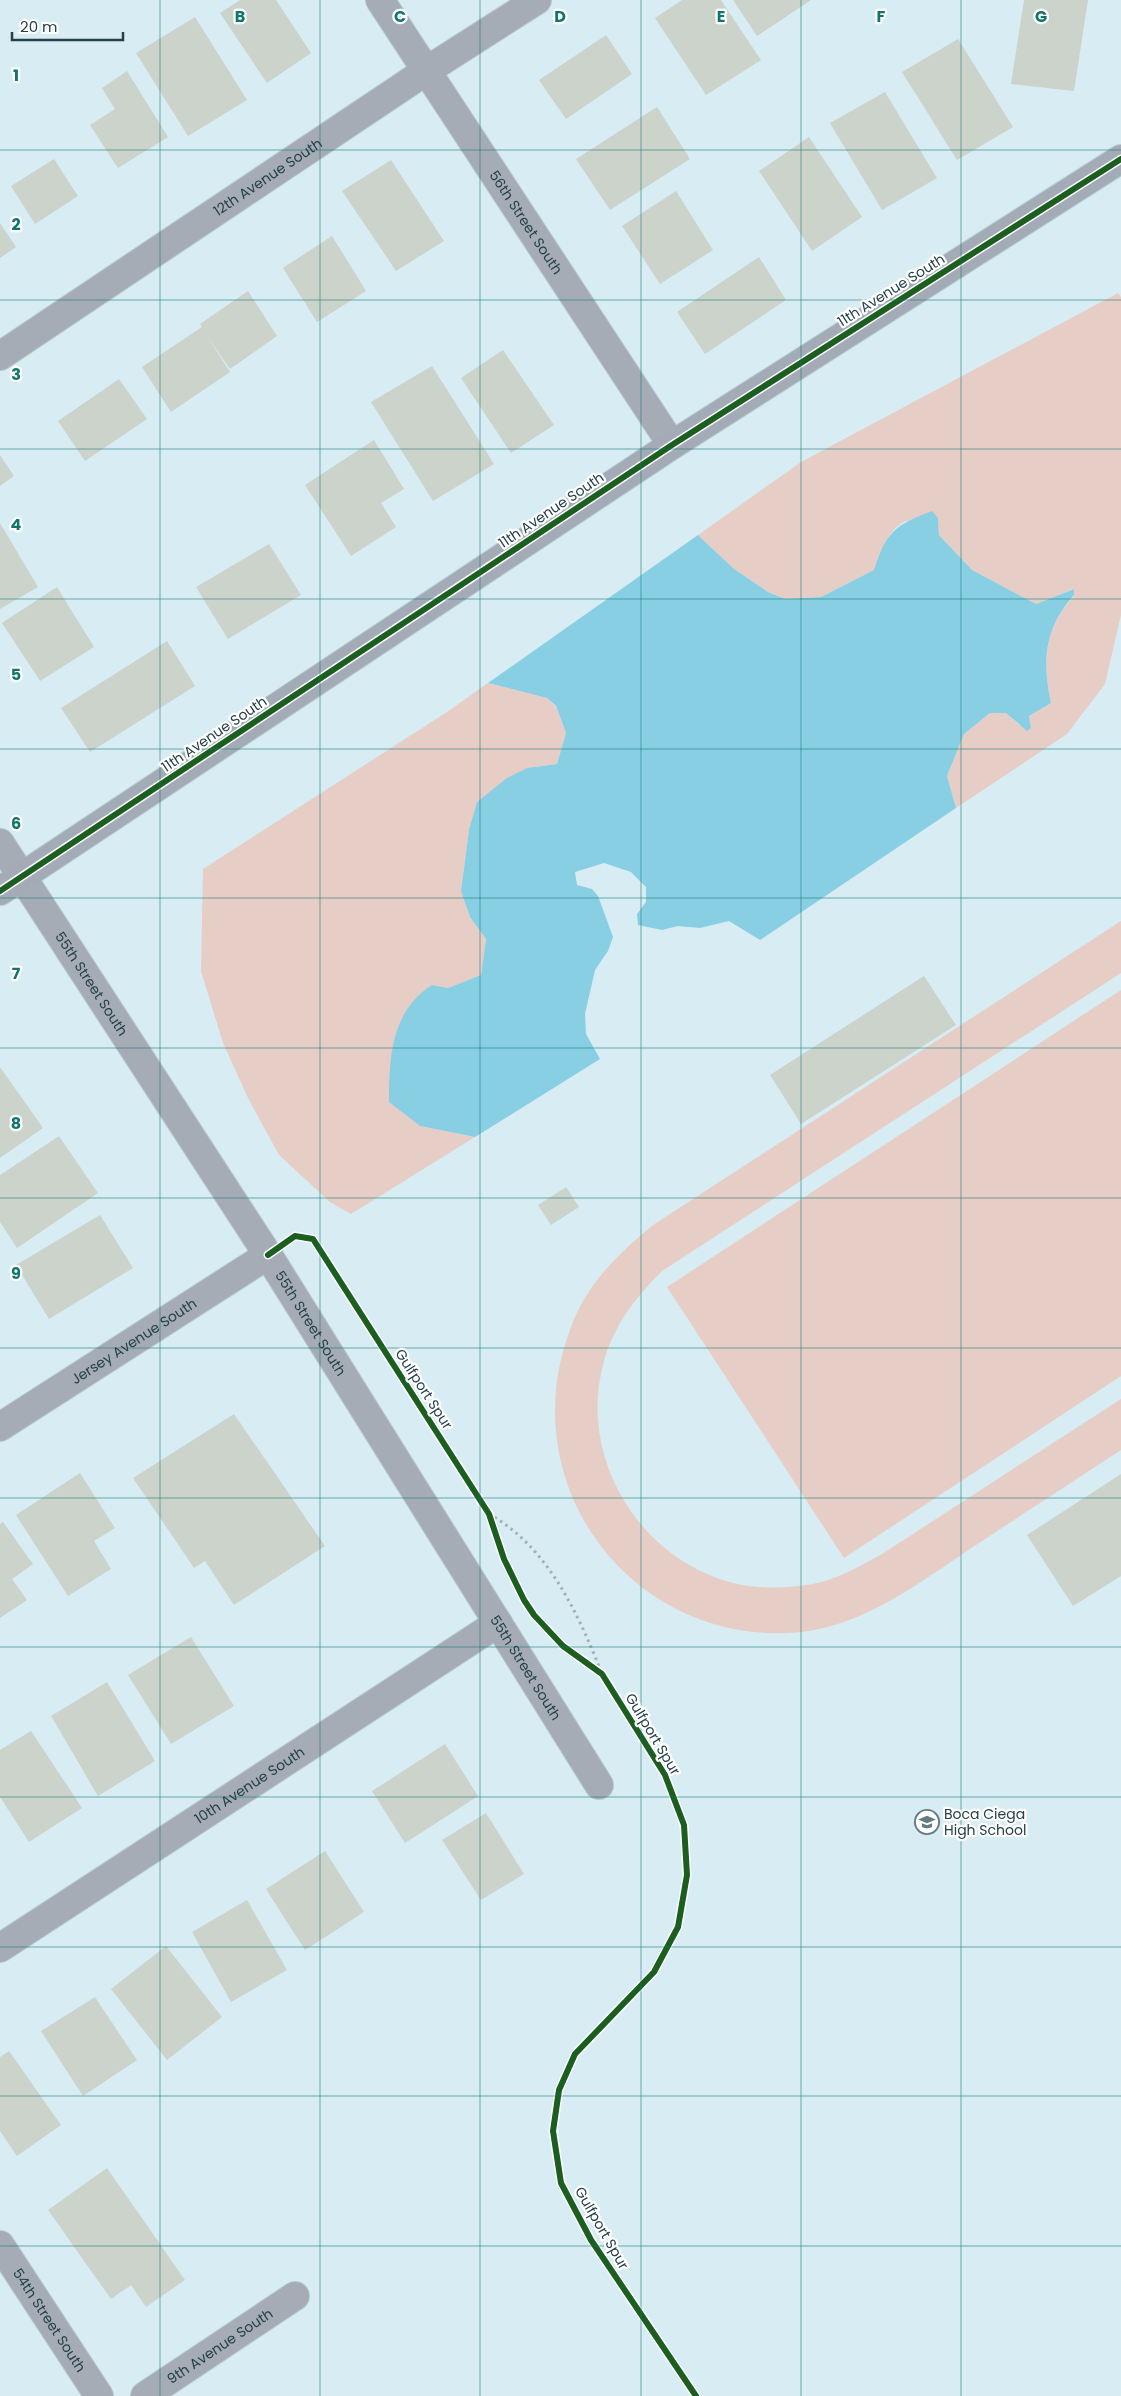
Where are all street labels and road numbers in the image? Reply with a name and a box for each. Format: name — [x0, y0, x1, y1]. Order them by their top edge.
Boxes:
street label: 12th Avenue South — [209, 133, 326, 221]
street label: 56th Street South — [485, 167, 567, 278]
street label: 11th Avenue South — [833, 249, 949, 331]
street label: 11th Avenue South — [494, 467, 608, 553]
street label: 11th Avenue South — [157, 691, 271, 777]
street label: 55th Street South — [50, 928, 133, 1040]
street label: 55th Street South — [270, 1267, 351, 1380]
street label: Jersey Avenue South — [67, 1293, 200, 1389]
street label: Gulfport Spur — [390, 1345, 458, 1433]
street label: 55th Street South — [485, 1611, 566, 1724]
street label: Gulfport Spur — [621, 1689, 685, 1779]
street label: 10th Avenue South — [191, 1742, 308, 1828]
street label: Gulfport Spur — [570, 2183, 634, 2273]
street label: 54th Street South — [8, 2264, 91, 2376]
street label: 9th Avenue South — [163, 2304, 277, 2389]

